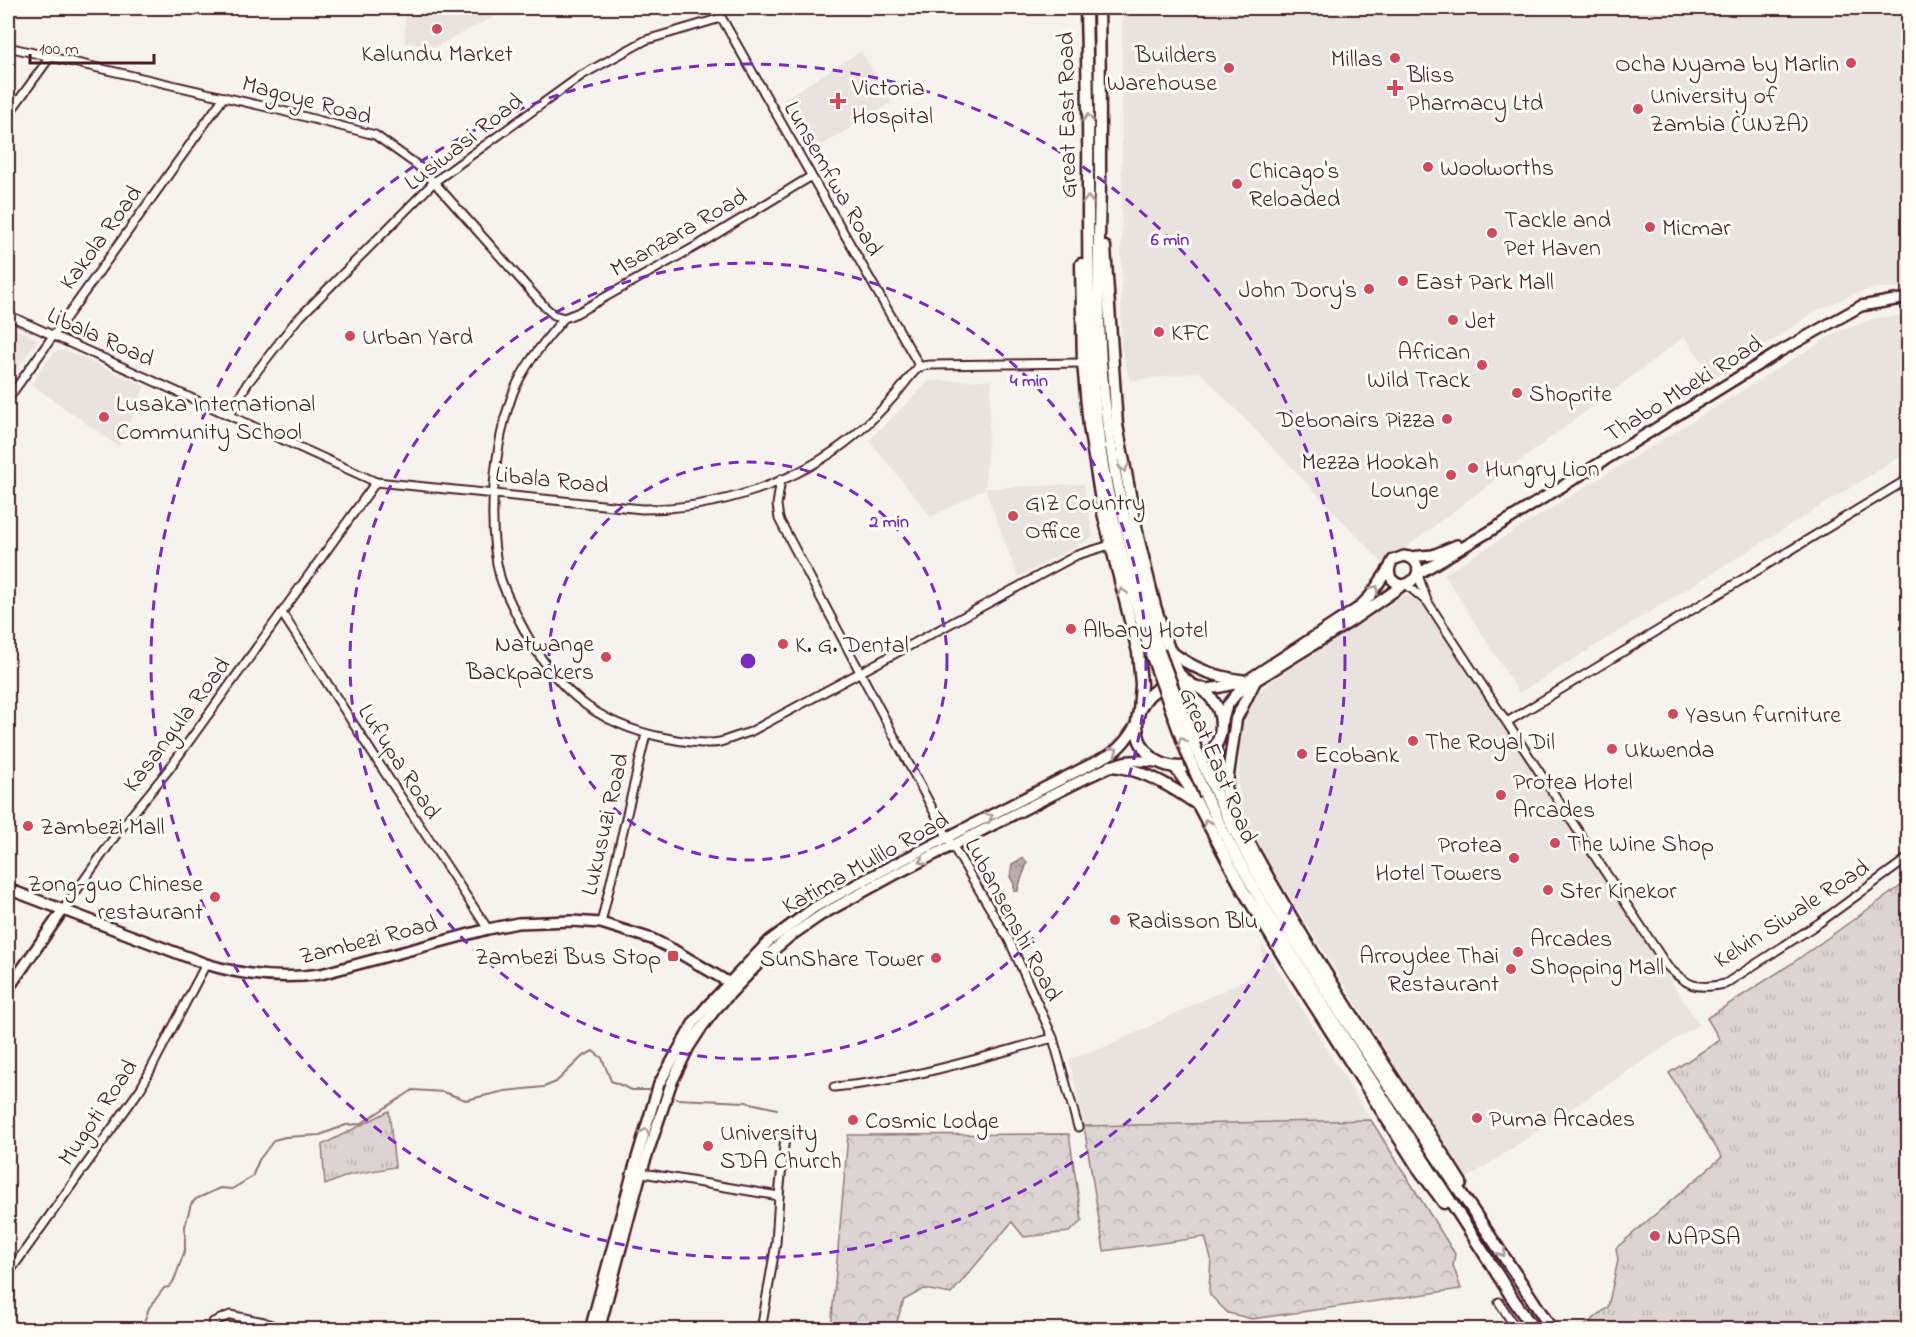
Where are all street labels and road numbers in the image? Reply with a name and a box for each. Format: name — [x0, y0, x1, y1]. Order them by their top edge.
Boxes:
street label: Great East Road — [1050, 31, 1087, 198]
street label: Magoye Road — [237, 67, 376, 137]
street label: Lusiwasi Road — [398, 85, 532, 201]
street label: Lunsemfwa Road — [773, 95, 891, 264]
street label: Kakola Road — [52, 178, 152, 298]
street label: Msanzara Road — [604, 180, 755, 288]
street label: Libala Road — [41, 299, 160, 378]
street label: Thabo Mbeki Road — [1599, 327, 1770, 453]
street label: Libala Road — [493, 458, 611, 505]
street label: Kasangula Road — [115, 650, 241, 800]
street label: Great East Road — [1168, 683, 1265, 850]
street label: Lufupa Road — [347, 698, 449, 827]
street label: Lukusuzi Road — [573, 749, 640, 899]
street label: Katima Mulilo Road — [776, 804, 956, 925]
street label: Lubansenshi Road — [954, 832, 1070, 1009]
street label: Kelvin Siwale Road — [1708, 851, 1877, 979]
street label: Zambezi Road — [296, 907, 442, 975]
street label: Mugoti Road — [50, 1053, 148, 1174]

